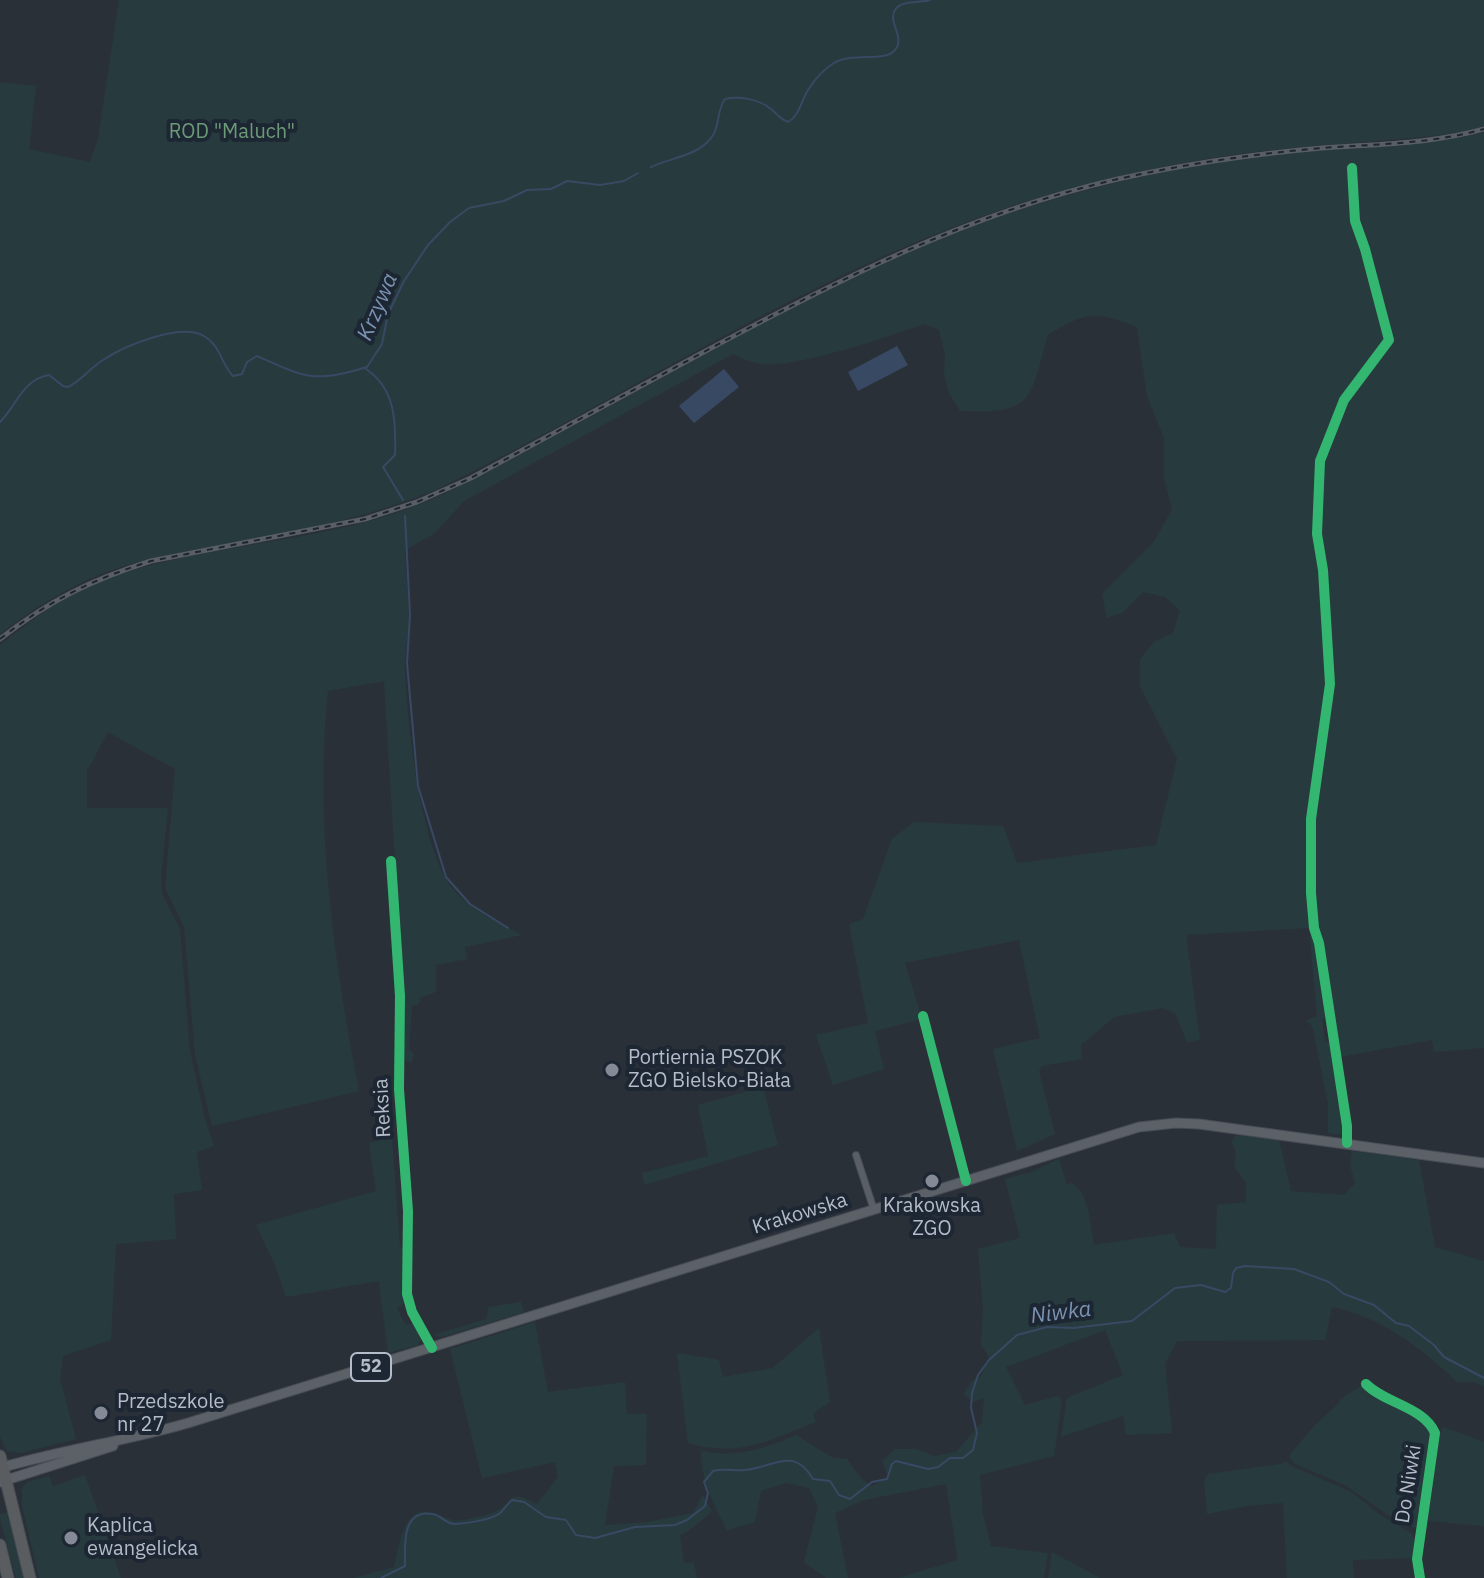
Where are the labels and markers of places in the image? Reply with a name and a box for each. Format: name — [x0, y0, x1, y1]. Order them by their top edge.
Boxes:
place label: Portiernia PSZOK ZGO Bielsko-Biała — [628, 1046, 791, 1093]
marker: Portiernia PSZOK ZGO Bielsko-Biała — [603, 1061, 621, 1079]
marker: Krakowska ZGO — [923, 1172, 941, 1190]
place label: Krakowska ZGO — [883, 1194, 981, 1241]
place label: Przedszkole nr 27 — [117, 1390, 225, 1437]
marker: Przedszkole nr 27 — [92, 1404, 110, 1422]
place label: Kaplica ewangelicka — [87, 1514, 198, 1561]
marker: Kaplica ewangelicka — [62, 1529, 80, 1547]

